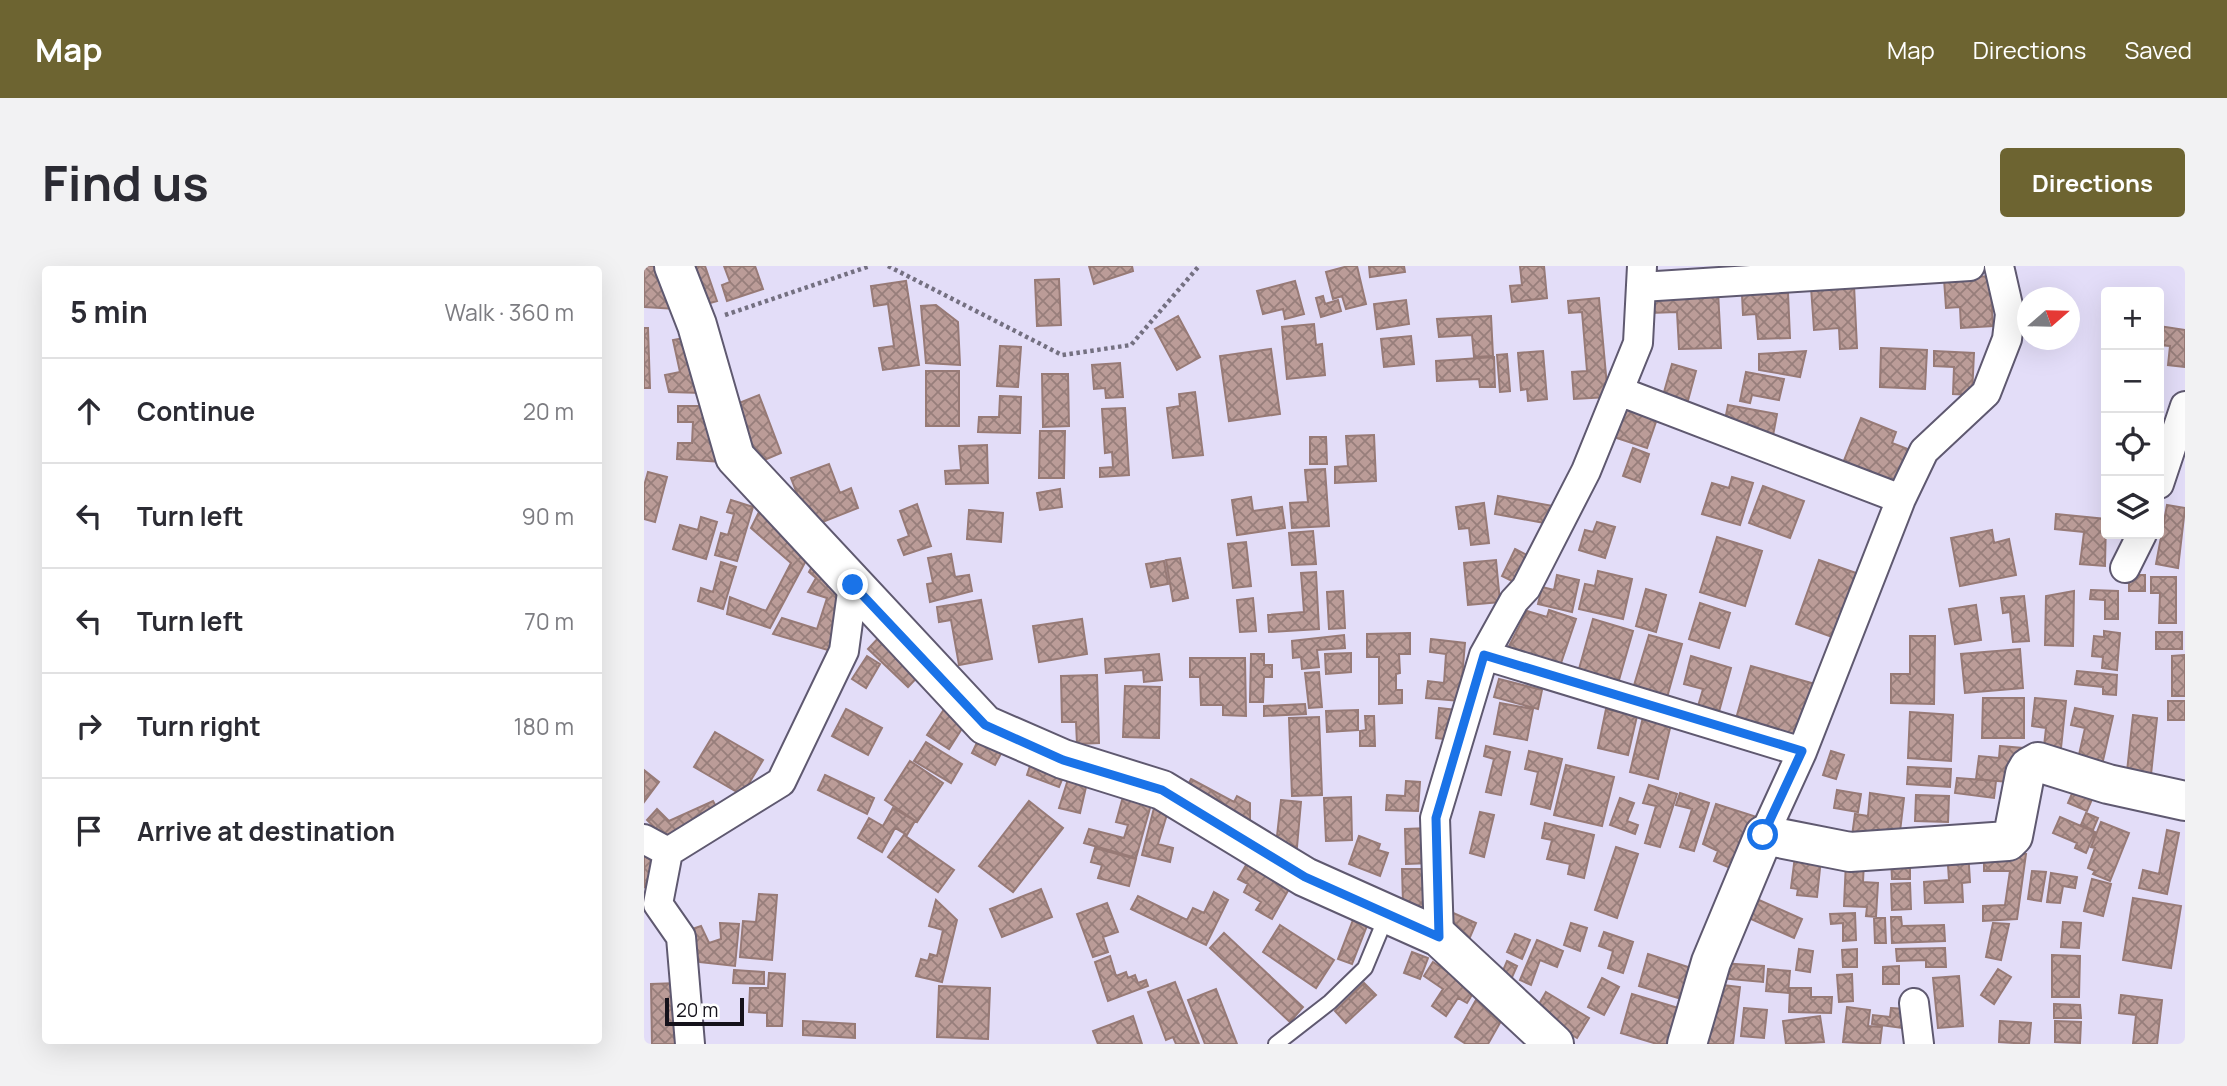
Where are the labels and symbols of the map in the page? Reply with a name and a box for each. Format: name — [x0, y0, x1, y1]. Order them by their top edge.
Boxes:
north arrow — [2017, 287, 2080, 350]
route end — [837, 569, 868, 600]
route start — [1747, 819, 1778, 850]
scale bar — [665, 995, 744, 1027]

